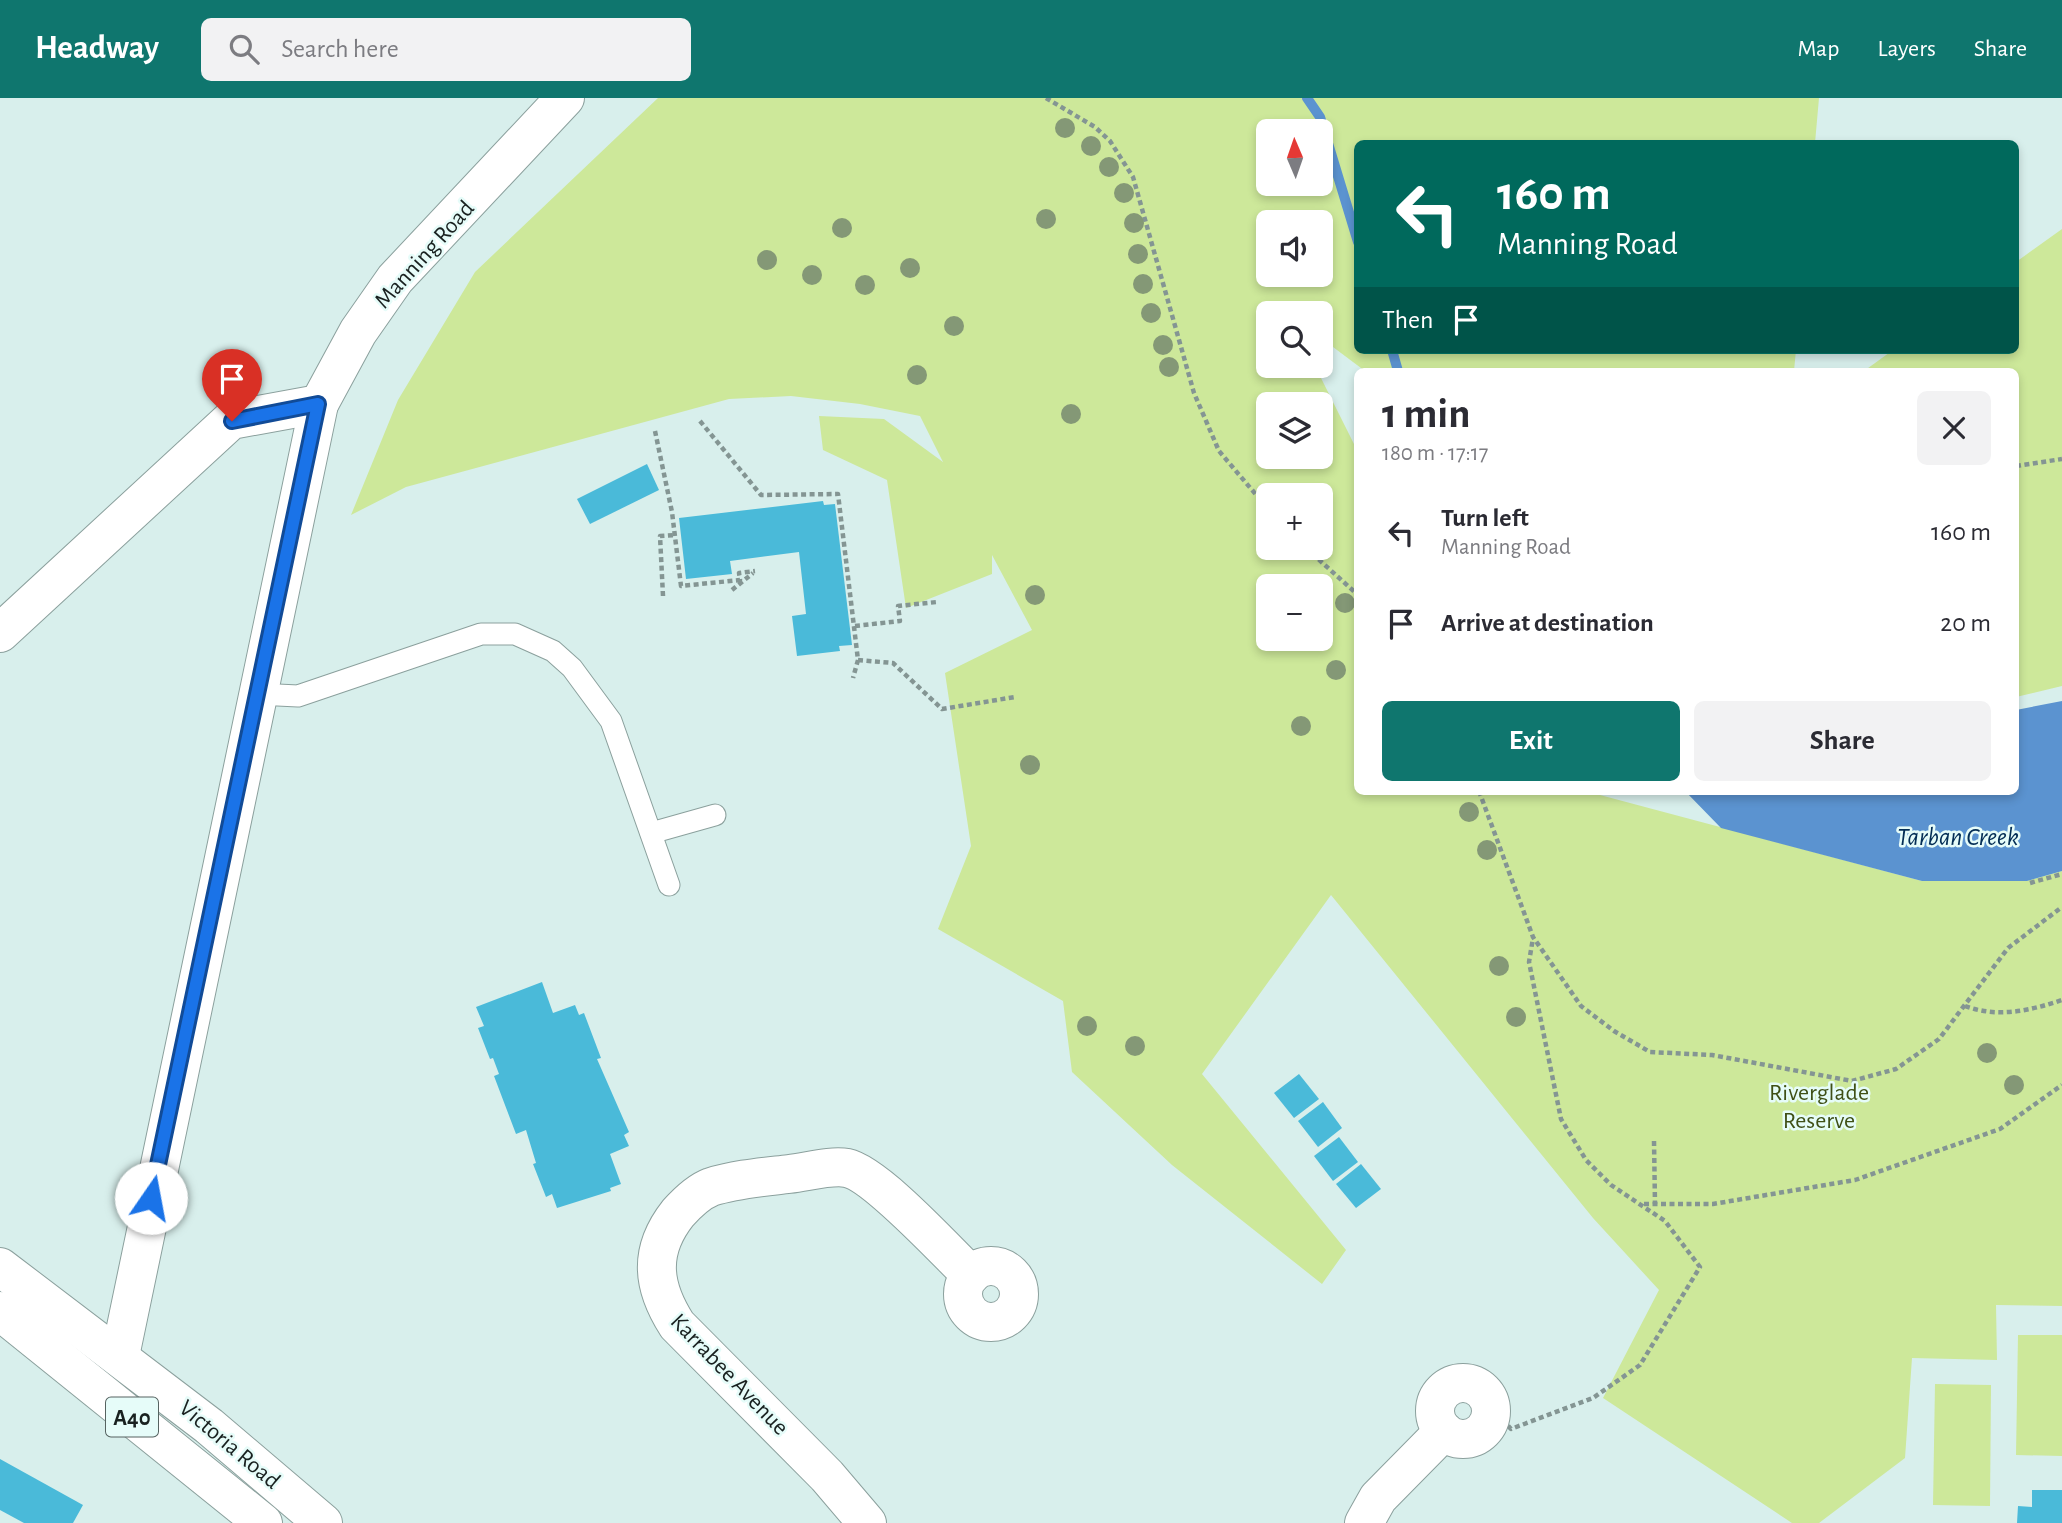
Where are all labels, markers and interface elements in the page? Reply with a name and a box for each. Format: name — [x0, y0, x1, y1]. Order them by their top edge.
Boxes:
search box — [201, 18, 691, 81]
icon: search — [225, 30, 263, 68]
text: Headway — [35, 32, 159, 65]
text: Search here — [281, 36, 399, 62]
text: Map — [1797, 37, 1839, 61]
text: Layers — [1877, 37, 1936, 61]
text: Share — [1974, 37, 2027, 61]
north arrow — [1256, 119, 1334, 196]
map controls — [1256, 119, 1333, 651]
icon: left — [1382, 168, 1473, 259]
text: 160 m — [1497, 170, 1611, 219]
street label: Manning Road — [370, 196, 479, 313]
button: sound — [1256, 210, 1333, 287]
text: Manning Road — [1497, 228, 1678, 260]
button: search — [1256, 301, 1333, 378]
icon: arrive — [1447, 301, 1485, 339]
text: Then — [1382, 307, 1433, 333]
pin — [202, 349, 262, 421]
icon: arrive — [213, 360, 251, 398]
button: close — [1917, 391, 1991, 465]
button: layers — [1256, 392, 1333, 469]
text: 1 min — [1382, 393, 1471, 435]
text: 180 m · 17:17 — [1382, 442, 1488, 465]
button: + — [1256, 483, 1333, 560]
text: Turn left — [1441, 505, 1529, 531]
icon: left — [1382, 514, 1420, 552]
text: 160 m — [1931, 519, 1991, 545]
text: Manning Road — [1441, 536, 1571, 559]
button: − — [1256, 574, 1333, 651]
icon: arrive — [1382, 605, 1420, 643]
text: Arrive at destination — [1441, 610, 1654, 636]
text: 20 m — [1940, 610, 1991, 636]
button: Exit — [1382, 701, 1680, 781]
button: Share — [1694, 701, 1991, 781]
water label: Tarban Creek — [1897, 824, 2019, 850]
park label: Riverglade Reserve — [1769, 1081, 1869, 1133]
position arrow — [114, 1161, 188, 1235]
street label: Karrabee Avenue — [666, 1309, 793, 1440]
street label: Victoria Road — [174, 1396, 284, 1494]
road number: A40 — [106, 1398, 158, 1436]

